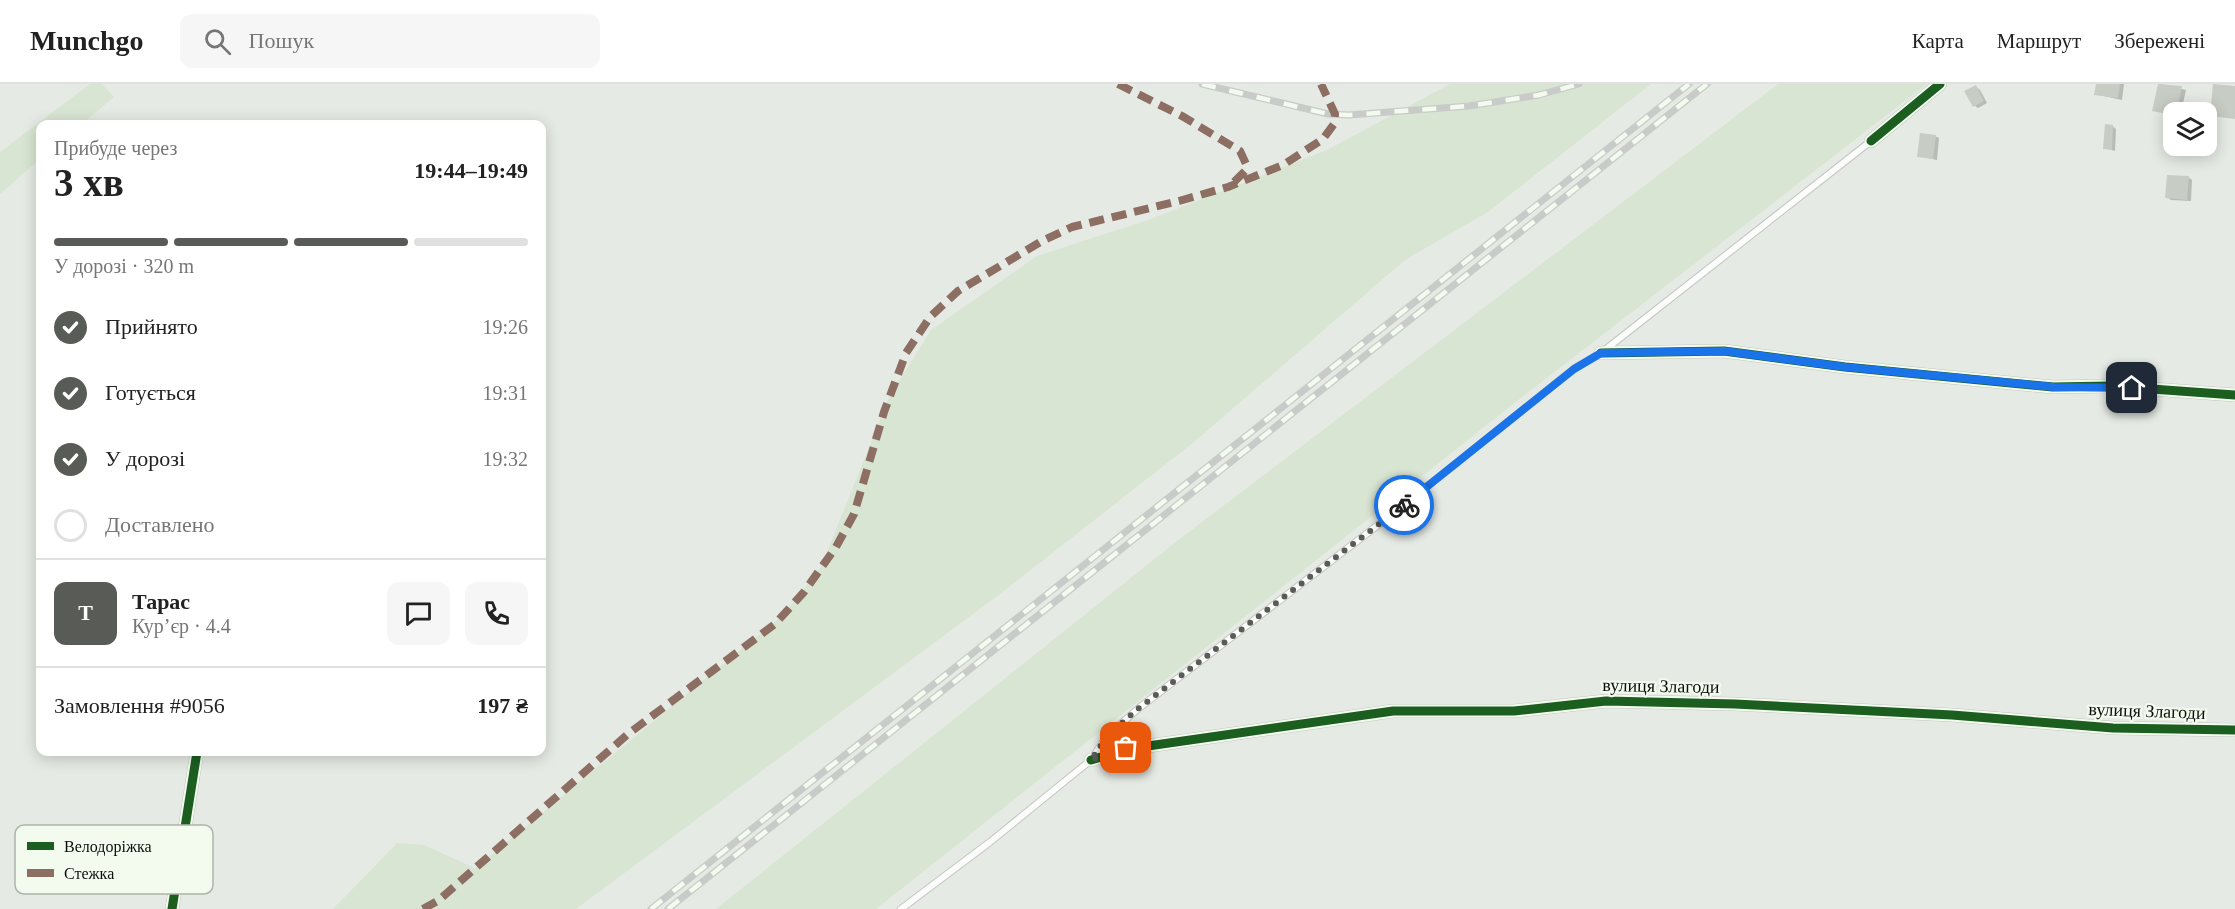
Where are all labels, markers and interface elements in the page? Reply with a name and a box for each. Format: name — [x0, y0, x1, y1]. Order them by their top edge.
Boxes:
search box — [180, 14, 600, 68]
text: Munchgo — [30, 25, 144, 56]
icon: search — [201, 25, 234, 58]
text: Пошук — [249, 28, 314, 53]
text: Карта — [1912, 29, 1964, 53]
text: Маршрут — [1997, 29, 2081, 53]
text: Збережені — [2114, 29, 2205, 53]
map controls — [2163, 102, 2217, 156]
button: layers — [2163, 102, 2217, 156]
text: Прибуде через — [54, 137, 177, 159]
text: 19:44–19:49 — [414, 158, 528, 183]
text: 3 хв — [54, 161, 124, 204]
text: У дорозі · 320 m — [54, 255, 194, 277]
icon: check — [54, 311, 87, 344]
text: Прийнято — [105, 314, 198, 339]
text: 19:26 — [482, 316, 528, 338]
pin — [2106, 362, 2157, 413]
icon: home — [2115, 371, 2148, 404]
icon: check — [54, 377, 87, 410]
text: Готується — [105, 380, 196, 405]
text: 19:31 — [482, 382, 528, 404]
icon: check — [54, 443, 87, 476]
text: У дорозі — [105, 446, 185, 471]
text: 19:32 — [482, 448, 528, 470]
courier — [1374, 475, 1434, 535]
icon: bike — [1388, 489, 1421, 522]
text: Доставлено — [105, 512, 215, 537]
button: chat — [387, 582, 450, 645]
button: phone — [465, 582, 528, 645]
text: Тарас — [132, 589, 190, 614]
text: Т — [78, 600, 93, 625]
text: Кур’єр · 4.4 — [132, 615, 231, 637]
street label: вулиця Злагоди — [1602, 675, 1720, 697]
text: Замовлення #9056 — [54, 693, 225, 718]
text: 197 ₴ — [477, 693, 528, 718]
street label: вулиця Злагоди — [2088, 699, 2206, 723]
pin — [1100, 722, 1151, 773]
icon: bag — [1109, 731, 1142, 764]
legend — [15, 825, 213, 894]
text: Велодоріжка — [64, 838, 152, 856]
text: Стежка — [64, 865, 114, 882]

